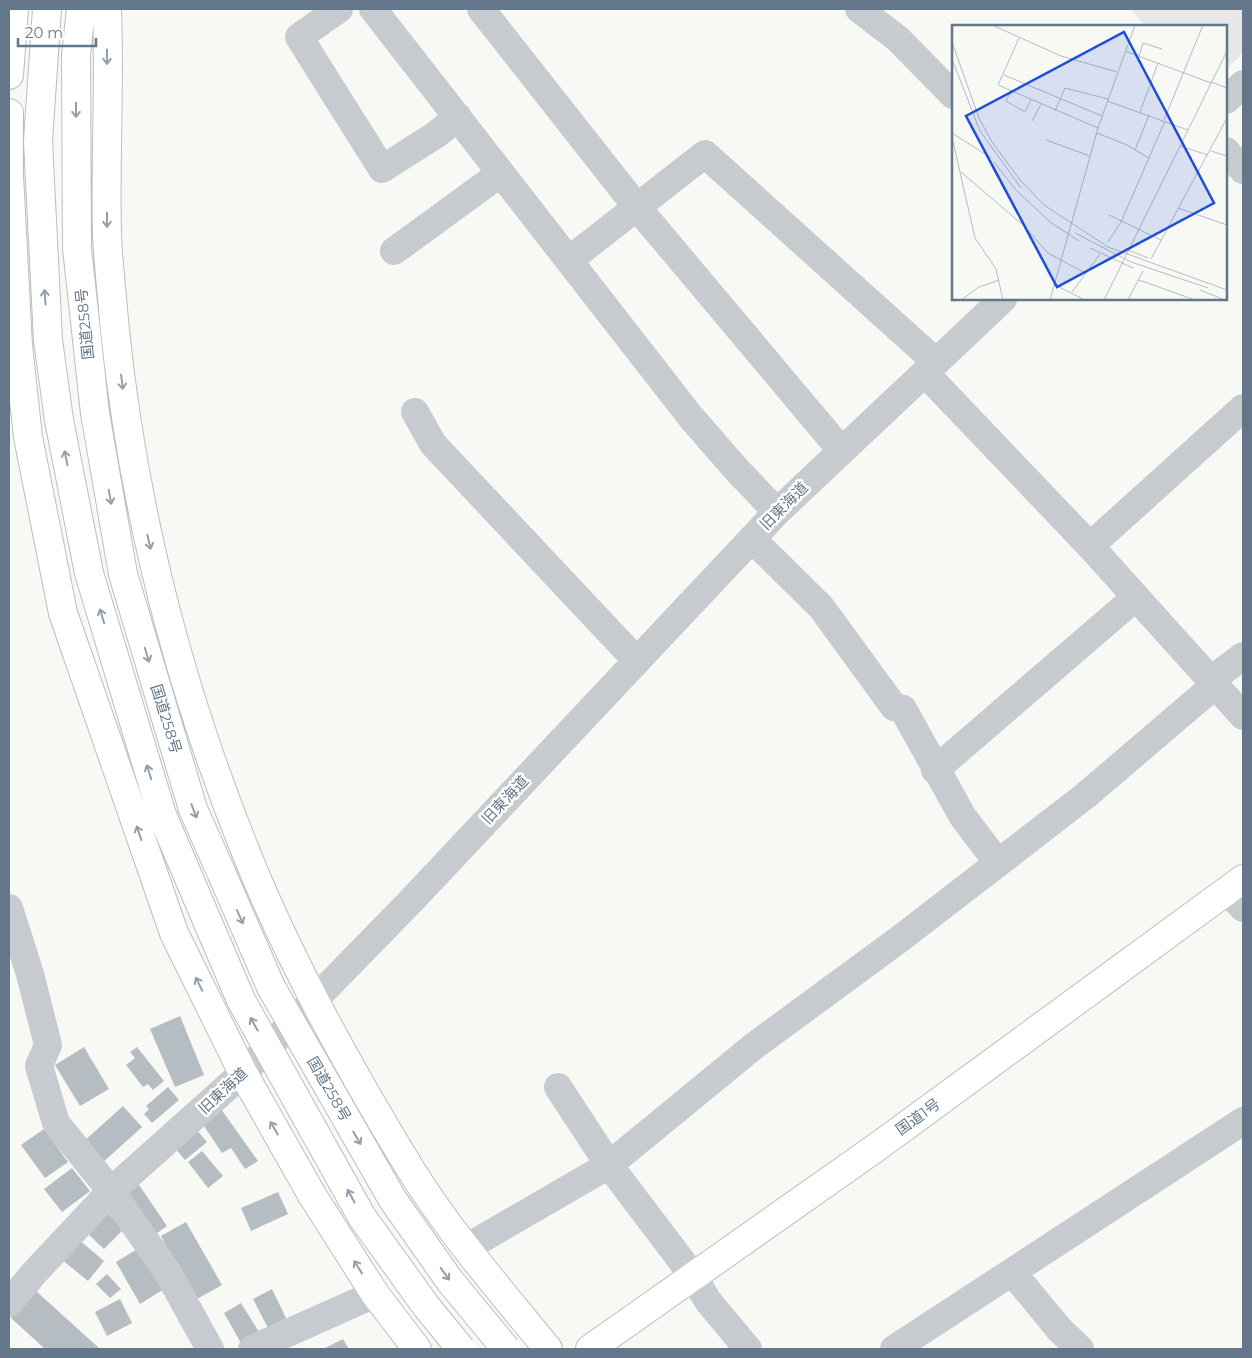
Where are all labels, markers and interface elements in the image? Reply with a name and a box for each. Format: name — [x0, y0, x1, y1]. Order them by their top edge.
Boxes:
scale bar — [18, 15, 95, 47]
text: 20 m — [25, 23, 63, 42]
inset map — [952, 25, 1227, 300]
one-way arrow — [102, 49, 112, 65]
one-way arrow — [71, 101, 81, 117]
one-way arrow — [102, 212, 112, 228]
street label: 国道258号 — [71, 287, 98, 361]
one-way arrow — [41, 289, 50, 305]
one-way arrow — [117, 373, 127, 389]
one-way arrow — [61, 450, 71, 466]
street label: 旧東海道 — [756, 478, 812, 534]
one-way arrow — [105, 489, 115, 505]
one-way arrow — [145, 533, 154, 549]
one-way arrow — [96, 609, 106, 625]
one-way arrow — [143, 647, 153, 663]
street label: 国道258号 — [147, 682, 186, 756]
one-way arrow — [143, 764, 153, 780]
street label: 旧東海道 — [477, 771, 532, 828]
one-way arrow — [190, 803, 199, 818]
one-way arrow — [134, 826, 143, 841]
one-way arrow — [236, 909, 246, 924]
one-way arrow — [194, 977, 203, 992]
one-way arrow — [249, 1017, 259, 1031]
street label: 国道258号 — [303, 1053, 356, 1125]
street label: 旧東海道 — [194, 1063, 251, 1118]
street label: 国道1号 — [892, 1094, 944, 1139]
one-way arrow — [269, 1121, 279, 1135]
one-way arrow — [352, 1130, 362, 1145]
one-way arrow — [346, 1189, 355, 1204]
one-way arrow — [353, 1260, 364, 1274]
one-way arrow — [440, 1267, 450, 1281]

